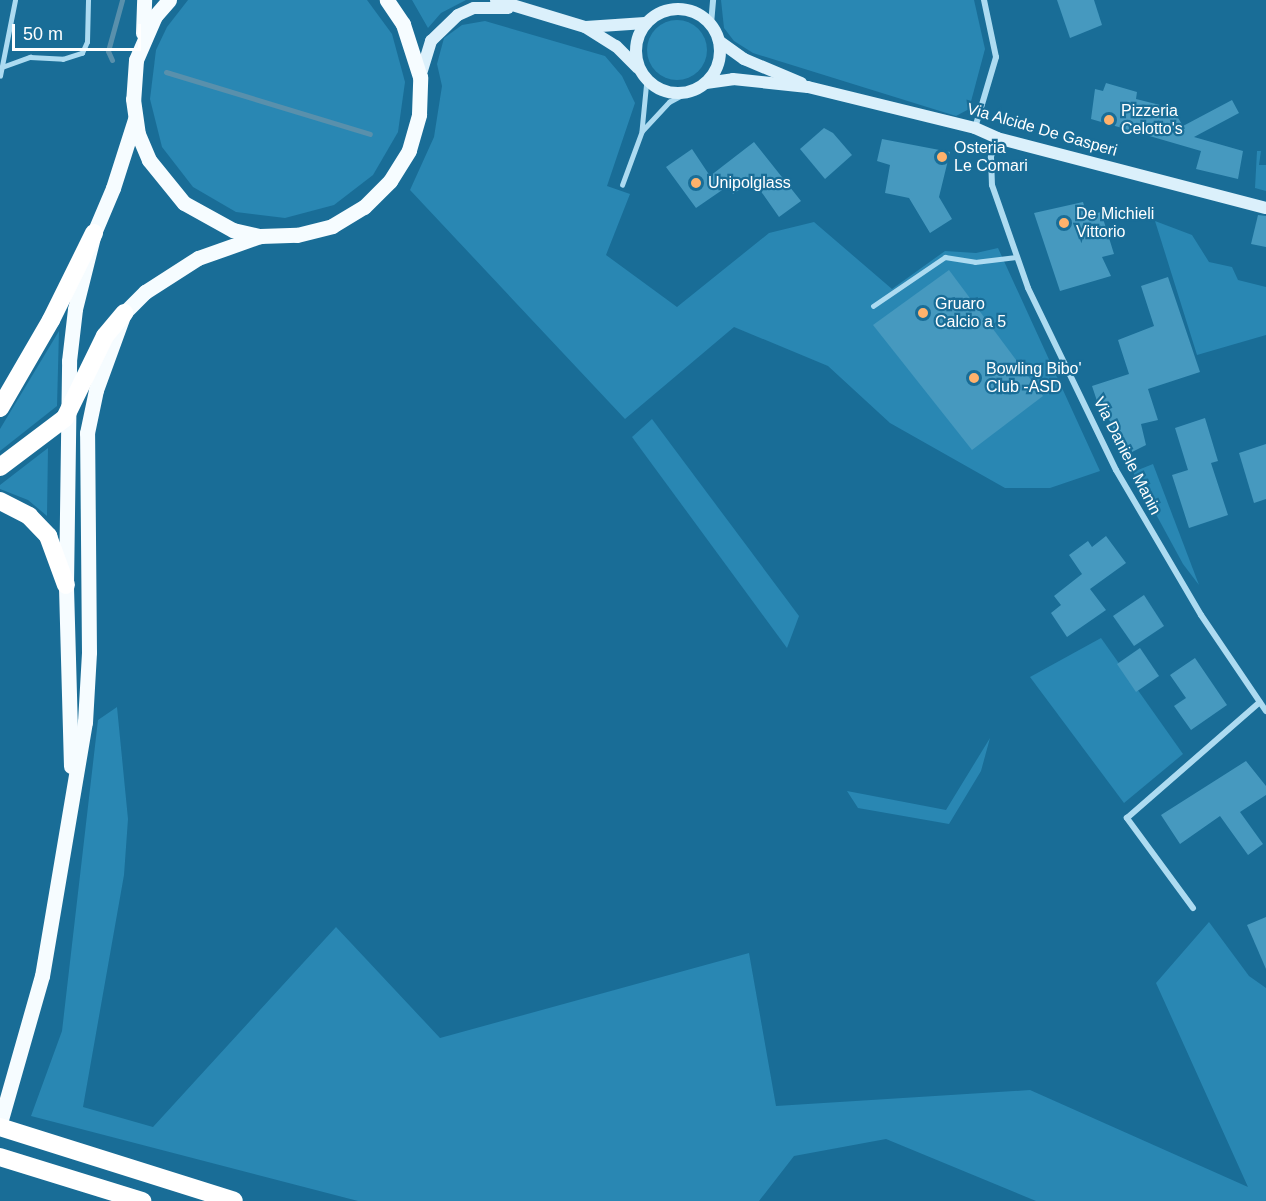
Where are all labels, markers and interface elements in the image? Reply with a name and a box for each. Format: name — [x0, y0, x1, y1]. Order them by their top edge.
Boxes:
scale bar — [15, 12, 144, 50]
text: 50 m — [23, 24, 63, 44]
street label: Via Alcide De Gasperi — [964, 99, 1120, 161]
place label: Pizzeria Celotto's — [1121, 101, 1183, 139]
marker: Pizzeria Celotto's — [1102, 113, 1116, 127]
place label: Osteria Le Comari — [954, 138, 1028, 176]
marker: Osteria Le Comari — [935, 150, 949, 164]
place label: Unipolglass — [708, 173, 791, 193]
marker: Unipolglass — [689, 176, 703, 190]
place label: De Michieli Vittorio — [1076, 204, 1154, 242]
marker: De Michieli Vittorio — [1057, 216, 1071, 230]
place label: Gruaro Calcio a 5 — [935, 294, 1006, 332]
marker: Gruaro Calcio a 5 — [916, 306, 930, 320]
place label: Bowling Bibo' Club -ASD — [986, 359, 1082, 397]
marker: Bowling Bibo' Club -ASD — [967, 371, 981, 385]
street label: Via Daniele Manin — [1089, 394, 1165, 518]

